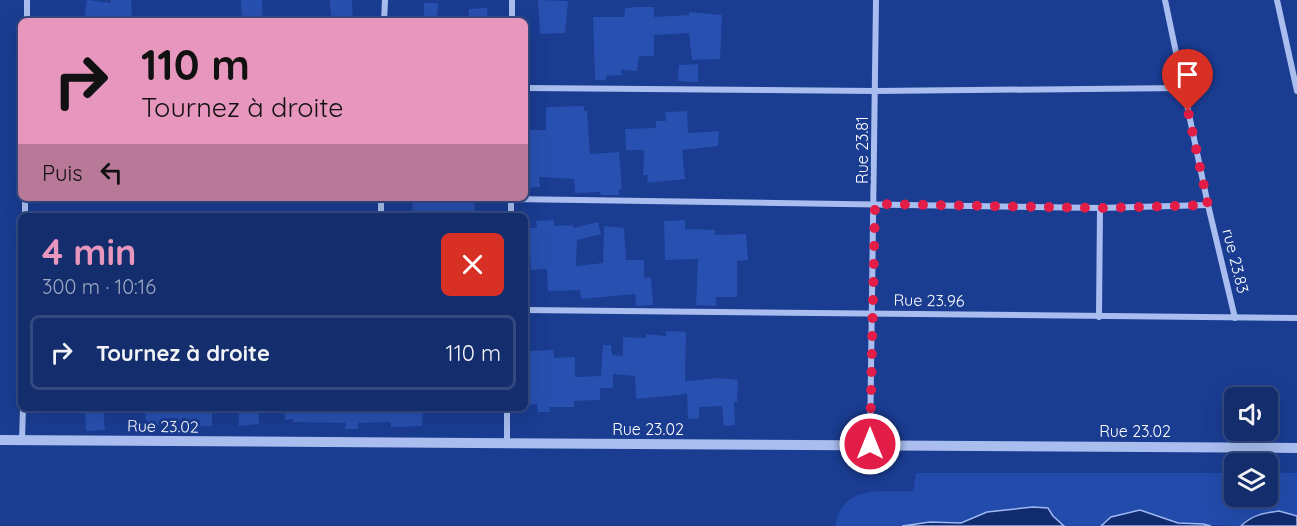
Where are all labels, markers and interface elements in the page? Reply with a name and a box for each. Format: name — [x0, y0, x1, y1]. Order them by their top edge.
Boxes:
text: 110 m — [141, 38, 250, 91]
icon: right — [42, 42, 120, 120]
pin — [1162, 49, 1213, 111]
icon: arrive — [1171, 58, 1204, 91]
text: Tournez à droite — [141, 90, 344, 124]
street label: Rue 23.81 — [852, 116, 872, 184]
icon: left — [95, 156, 128, 189]
text: Puis — [42, 159, 83, 187]
street label: rue 23.83 — [1218, 227, 1254, 295]
text: 4 min — [42, 229, 136, 274]
button: close — [441, 233, 504, 296]
text: 300 m · 10:16 — [42, 274, 156, 299]
street label: Rue 23.96 — [893, 289, 965, 311]
icon: right — [45, 336, 78, 369]
text: Tournez à droite — [96, 339, 270, 367]
text: 110 m — [446, 339, 501, 367]
map controls — [1224, 387, 1278, 507]
button: sound — [1224, 387, 1278, 441]
position arrow — [838, 412, 902, 476]
street label: Rue 23.02 — [127, 415, 199, 437]
street label: Rue 23.02 — [612, 419, 684, 439]
street label: Rue 23.02 — [1099, 421, 1171, 441]
button: layers — [1224, 453, 1278, 507]

